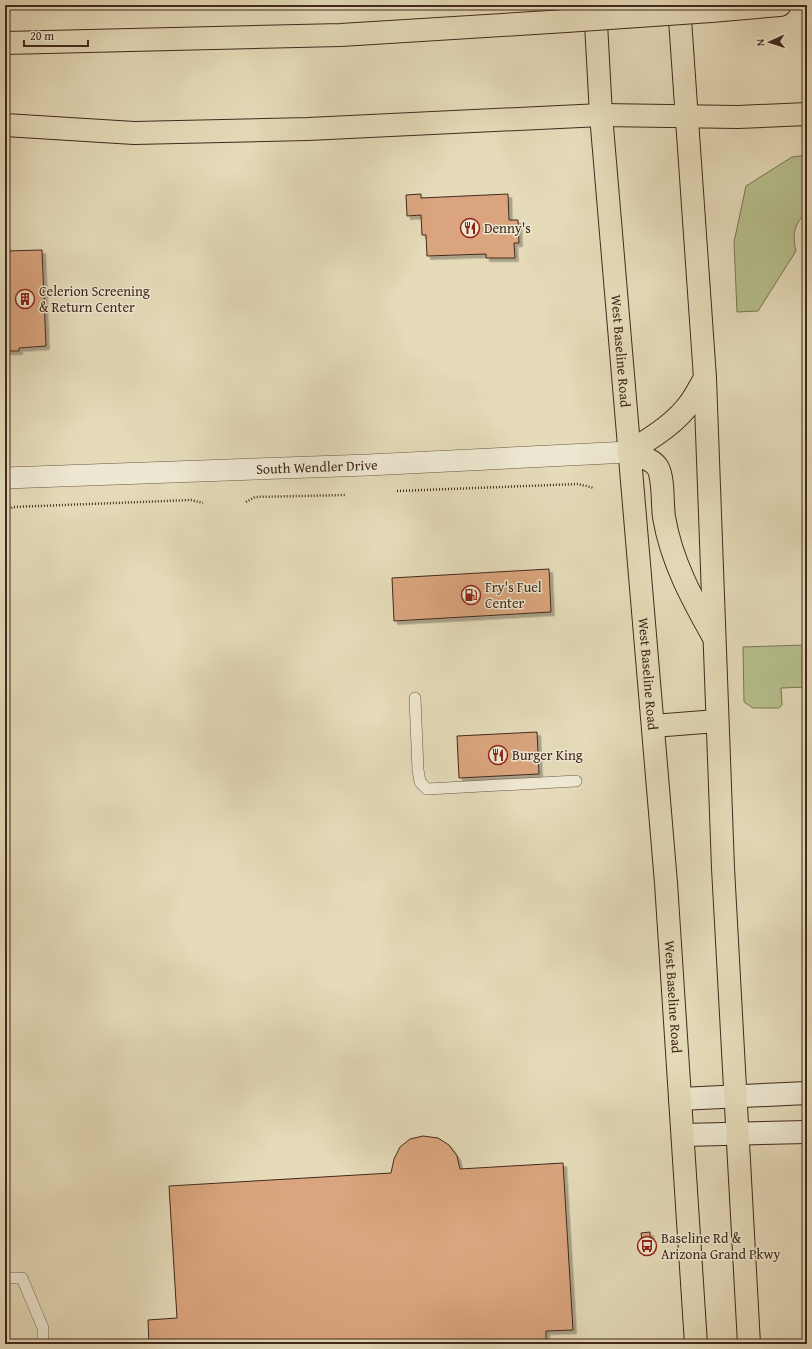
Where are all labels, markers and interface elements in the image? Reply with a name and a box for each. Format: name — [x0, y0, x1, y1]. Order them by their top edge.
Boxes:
scale bar — [24, 22, 88, 48]
north arrow — [750, 22, 790, 62]
text: 20 m — [30, 27, 54, 44]
text: N — [752, 38, 768, 47]
restaurant icon: Denny's — [459, 217, 481, 239]
place label: Denny's — [484, 218, 531, 238]
place label: Celerion Screening & Return Center — [39, 281, 150, 317]
building icon: Celerion Screening & Return Center — [14, 288, 36, 310]
street label: West Baseline Road — [606, 294, 636, 409]
street label: South Wendler Drive — [256, 455, 378, 479]
place label: Fry's Fuel Center — [485, 577, 542, 613]
fuel station icon: Fry's Fuel Center — [460, 584, 482, 606]
street label: West Baseline Road — [634, 617, 663, 731]
restaurant icon: Burger King — [487, 744, 509, 766]
place label: Burger King — [512, 745, 583, 765]
street label: West Baseline Road — [660, 940, 687, 1054]
place label: Baseline Rd & Arizona Grand Pkwy — [661, 1228, 781, 1264]
bus stop icon: Baseline Rd & Arizona Grand Pkwy — [636, 1235, 658, 1257]

